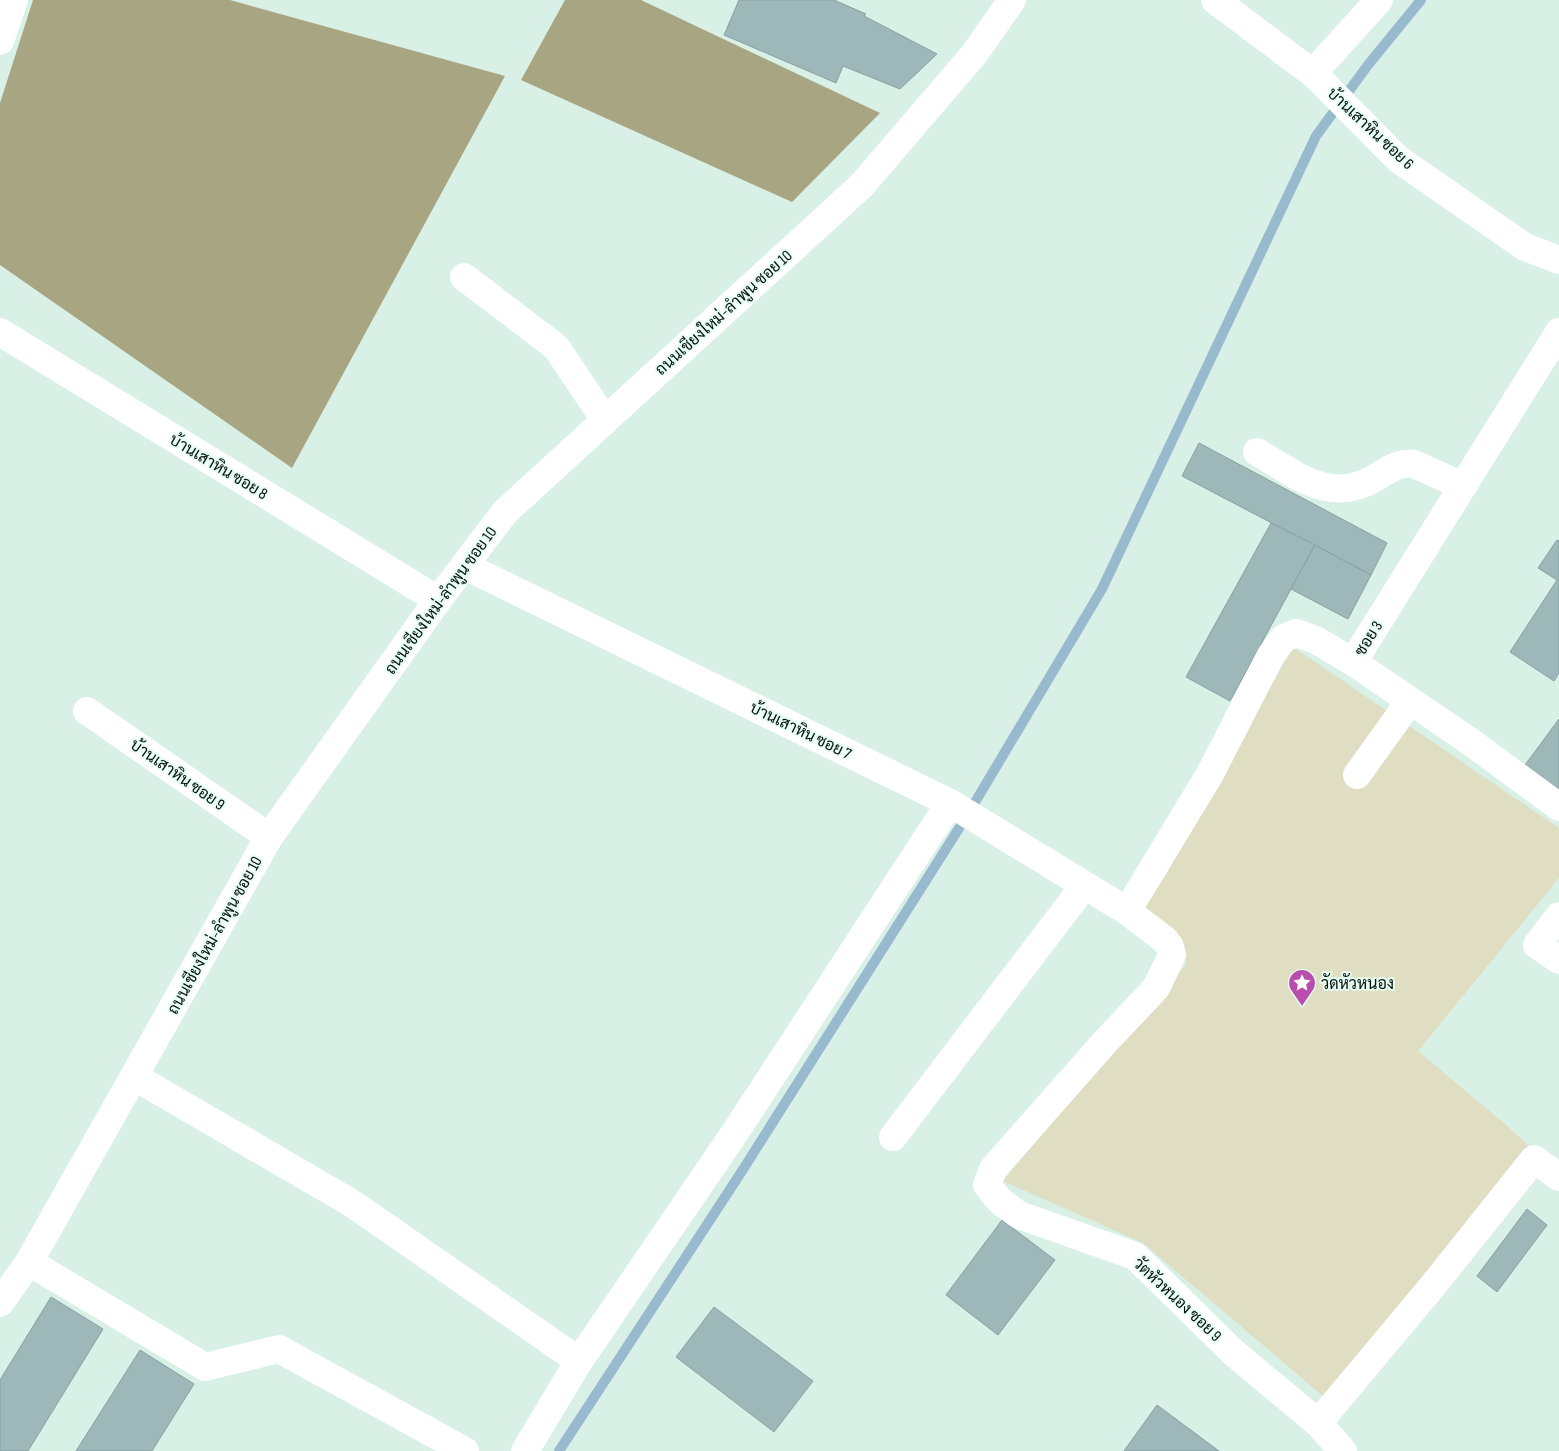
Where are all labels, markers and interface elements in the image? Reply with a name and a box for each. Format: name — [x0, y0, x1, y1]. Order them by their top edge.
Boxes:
street label: บ้านเสาหิน ซอย 6 — [1323, 83, 1418, 174]
street label: ถนนเชียงใหม่-ลำพูน ซอย 10 — [650, 244, 797, 380]
street label: บ้านเสาหิน ซอย 8 — [166, 429, 272, 504]
street label: ถนนเชียงใหม่-ลำพูน ซอย 10 — [379, 522, 502, 679]
street label: ซอย 3 — [1351, 618, 1387, 660]
street label: บ้านเสาหิน ซอย 7 — [747, 697, 856, 764]
street label: บ้านเสาหิน ซอย 9 — [126, 734, 229, 815]
street label: ถนนเชียงใหม่-ลำพูน ซอย 10 — [161, 852, 268, 1019]
place icon: วัดหัวหนอง — [1287, 968, 1317, 1007]
place label: วัดหัวหนอง — [1321, 973, 1394, 994]
street label: วัตหัวหนอง ซอย 9 — [1129, 1253, 1226, 1346]

